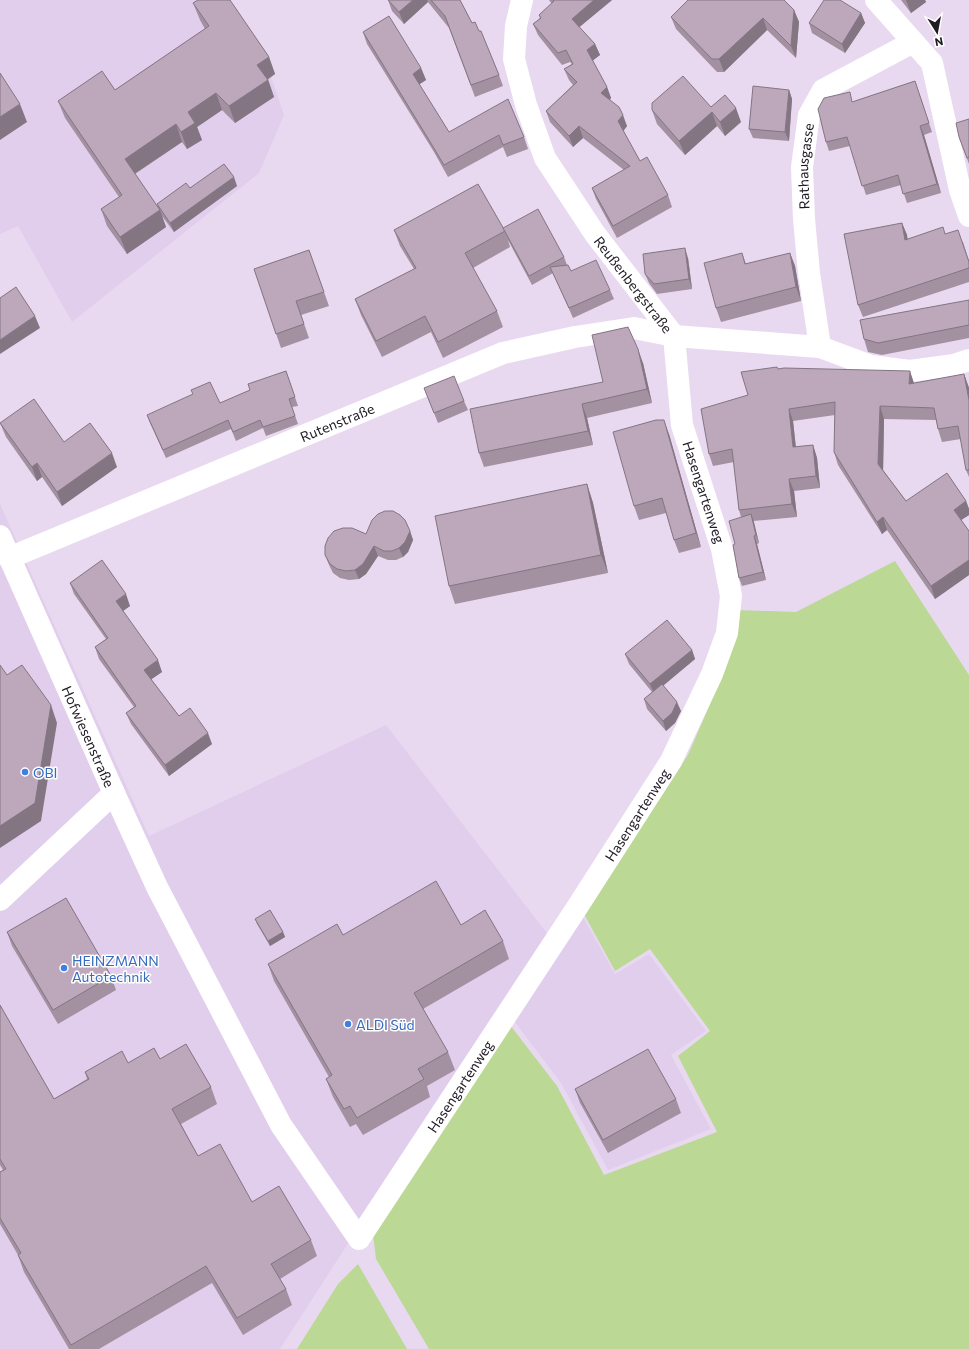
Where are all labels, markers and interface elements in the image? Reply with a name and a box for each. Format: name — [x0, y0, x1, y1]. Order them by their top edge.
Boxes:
north arrow — [917, 12, 957, 52]
text: N — [934, 35, 944, 49]
street label: Rathausgasse — [793, 122, 816, 210]
street label: Reußenbergstraße — [591, 232, 677, 336]
street label: Rutenstraße — [297, 399, 377, 445]
street label: Hasengartenweg — [679, 439, 729, 546]
street label: Hofwiesenstraße — [59, 683, 119, 789]
place label: OBI — [33, 764, 57, 781]
street label: Hasengartenweg — [601, 765, 673, 864]
marker: OBI — [20, 767, 30, 777]
place label: HEINZMANN Autotechnik — [72, 952, 159, 985]
marker: HEINZMANN Autotechnik — [59, 963, 69, 973]
place label: ALDI Süd — [356, 1016, 415, 1033]
marker: ALDI Süd — [343, 1019, 353, 1029]
street label: Hasengartenweg — [423, 1036, 496, 1135]

